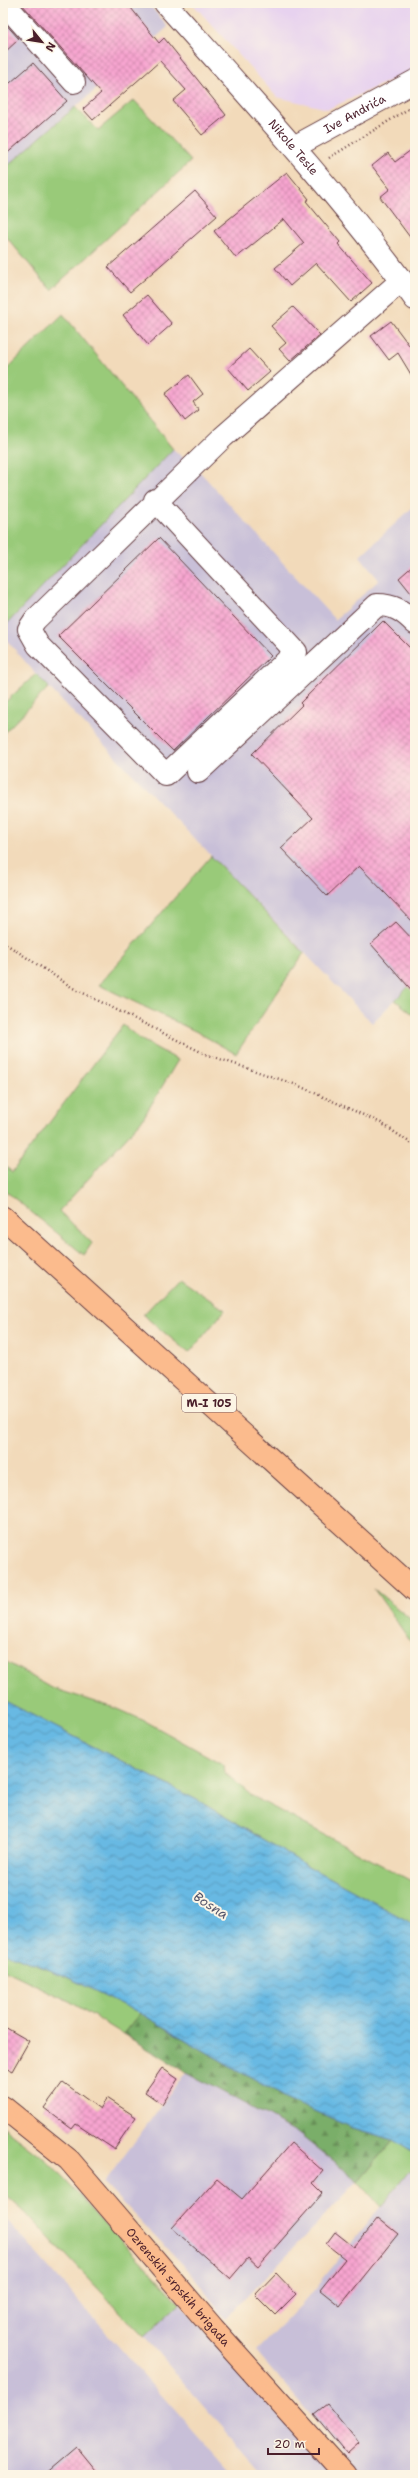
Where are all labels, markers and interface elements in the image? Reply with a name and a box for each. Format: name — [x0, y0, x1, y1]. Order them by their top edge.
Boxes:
north arrow — [22, 22, 62, 62]
text: N — [41, 39, 59, 55]
street label: Ive Andrića — [321, 90, 389, 137]
street label: Nikole Tesle — [265, 116, 322, 179]
road number: M-I 105 — [182, 1394, 236, 1412]
water label: Bosna — [190, 1888, 231, 1923]
street label: Ozrenskih srpskih brigada — [123, 2224, 234, 2350]
scale bar — [268, 2430, 319, 2456]
text: 20 m — [274, 2436, 305, 2452]

